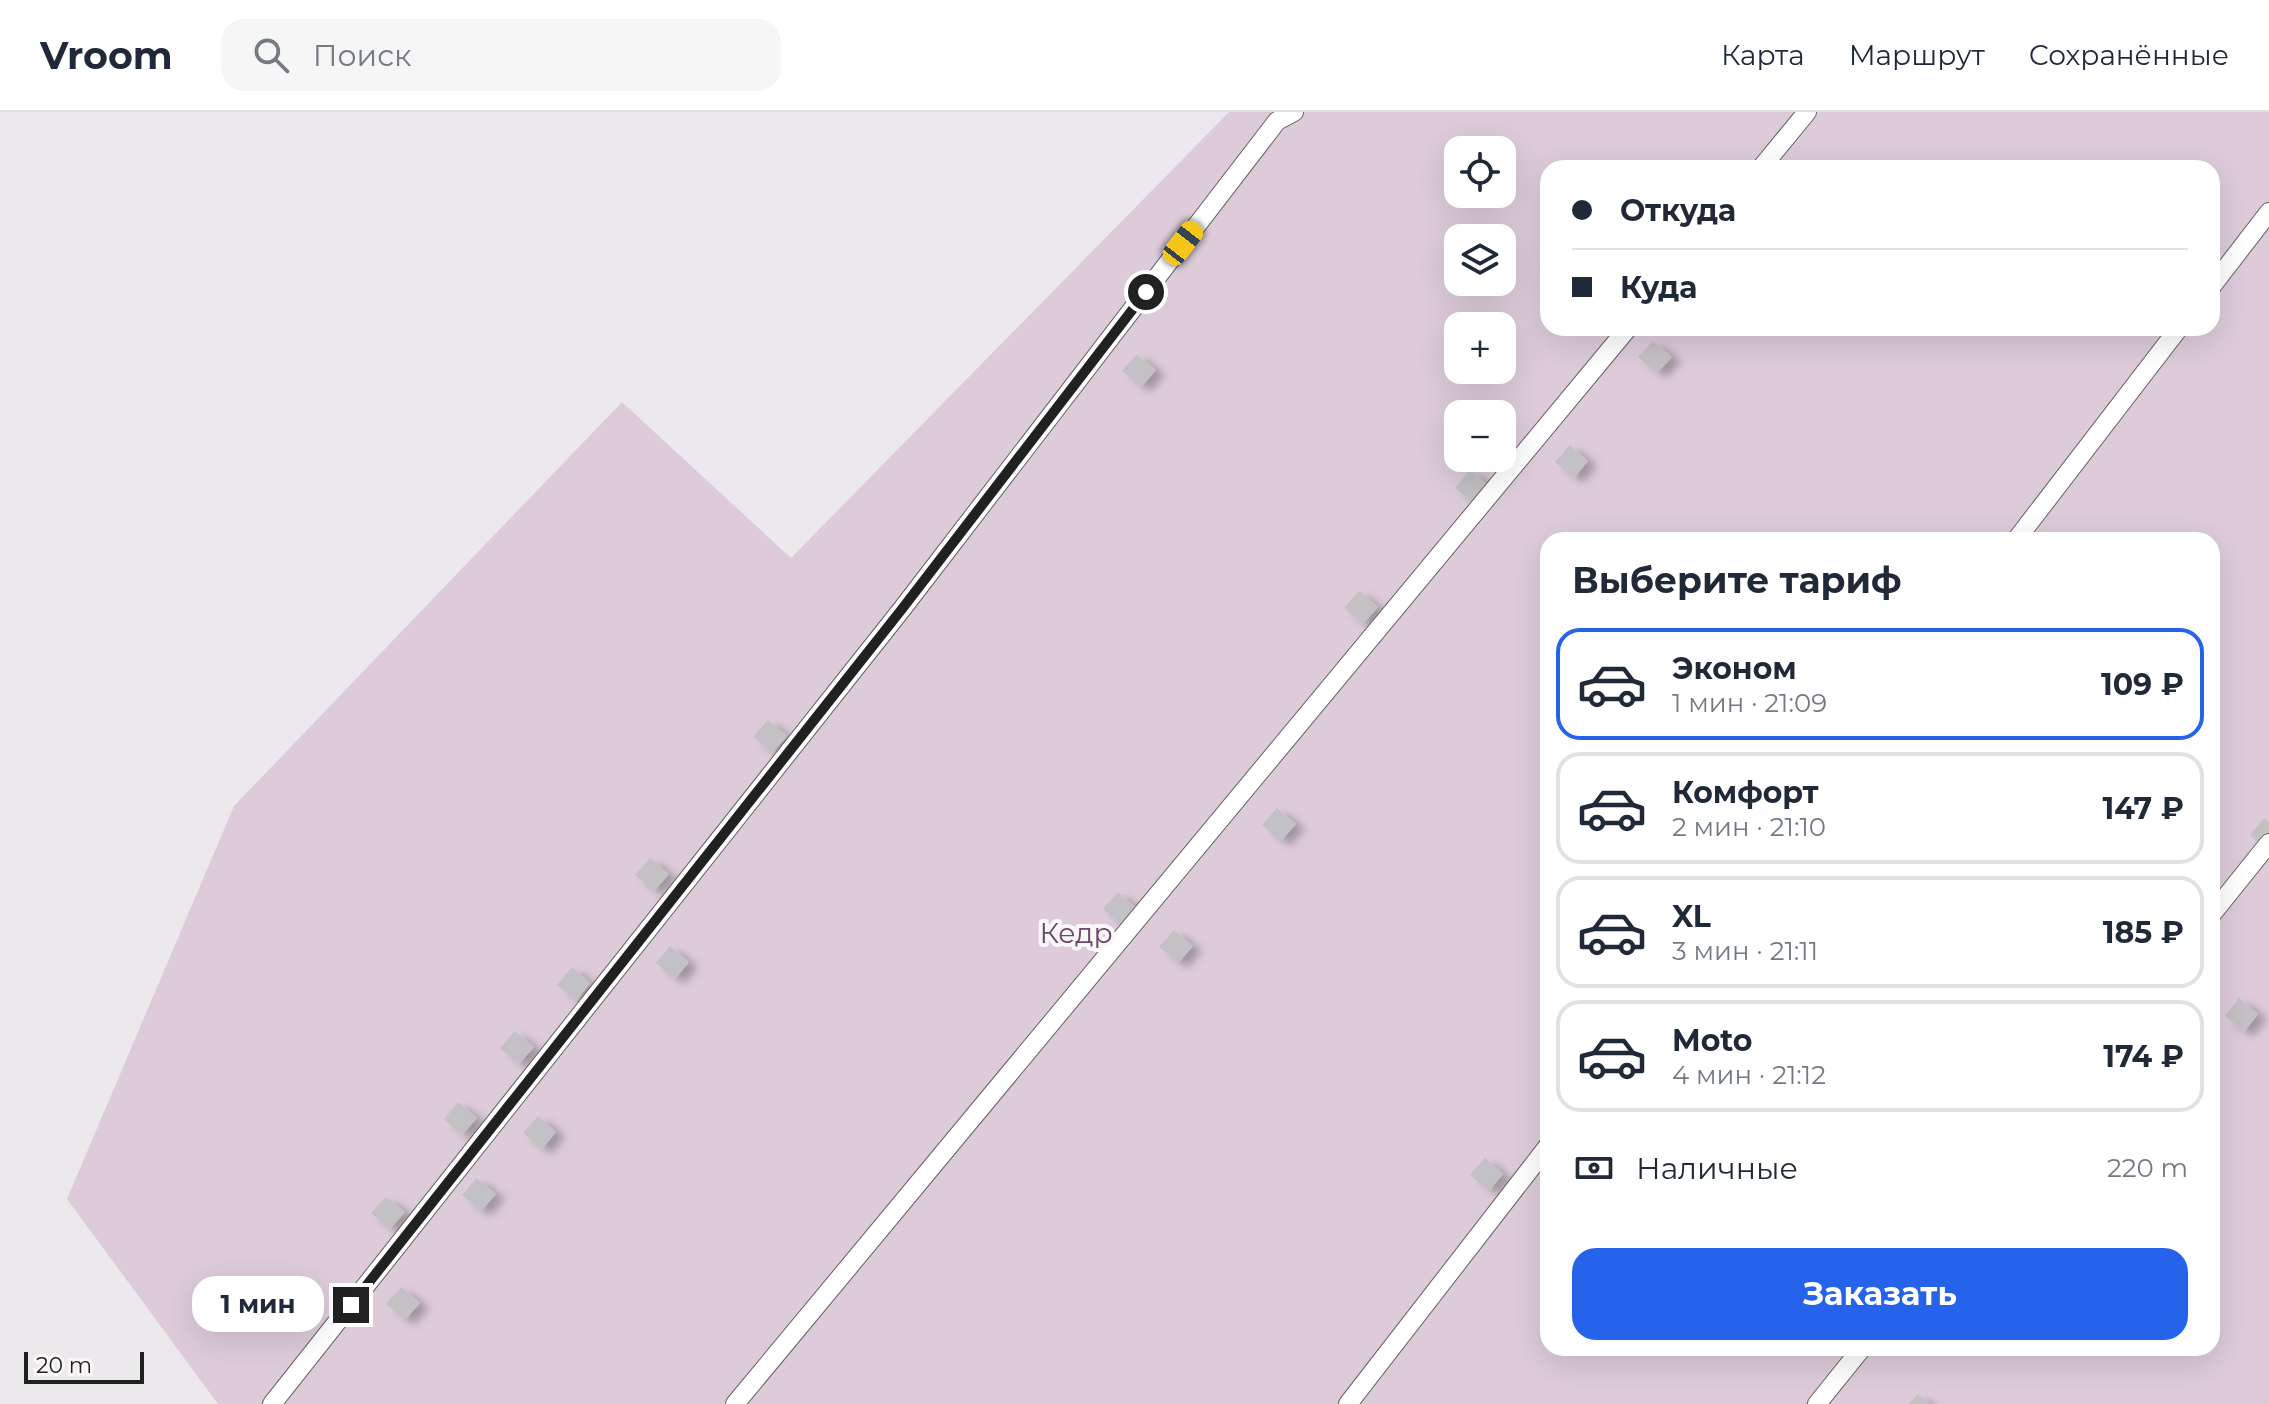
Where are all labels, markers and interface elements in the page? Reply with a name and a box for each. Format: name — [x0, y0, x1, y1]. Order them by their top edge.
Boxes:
search box — [221, 19, 781, 91]
text: Vroom — [40, 32, 173, 79]
icon: search — [249, 33, 293, 77]
text: Поиск — [313, 37, 412, 74]
text: Карта — [1721, 38, 1805, 72]
text: Маршрут — [1849, 38, 1985, 72]
text: Сохранённые — [2029, 38, 2229, 72]
map controls — [1444, 136, 1516, 472]
button: locate — [1444, 136, 1516, 208]
text: Откуда — [1620, 192, 1736, 229]
car — [1159, 217, 1207, 269]
button: layers — [1444, 224, 1516, 296]
text: Куда — [1620, 269, 1697, 306]
route start — [1128, 274, 1164, 310]
button: + — [1444, 312, 1516, 384]
button: − — [1444, 400, 1516, 472]
text: Выберите тариф — [1572, 558, 1902, 602]
icon: car — [1576, 648, 1648, 720]
text: Эконом — [1672, 650, 1797, 687]
text: 109 ₽ — [2101, 666, 2184, 703]
text: 1 мин · 21:09 — [1672, 687, 1827, 719]
icon: car — [1576, 772, 1648, 844]
text: Комфорт — [1672, 774, 1819, 811]
text: 147 ₽ — [2102, 790, 2184, 827]
text: 2 мин · 21:10 — [1672, 811, 1826, 843]
icon: car — [1576, 896, 1648, 968]
text: XL — [1672, 898, 1711, 935]
text: 185 ₽ — [2103, 914, 2184, 951]
park label: Кедр — [1039, 916, 1113, 950]
text: 3 мин · 21:11 — [1672, 935, 1818, 967]
icon: car — [1576, 1020, 1648, 1092]
text: Moto — [1672, 1022, 1753, 1059]
text: 174 ₽ — [2103, 1038, 2184, 1075]
text: 4 мин · 21:12 — [1672, 1059, 1826, 1091]
icon: cash — [1572, 1146, 1616, 1190]
text: Наличные — [1636, 1150, 1798, 1187]
text: 220 m — [2107, 1152, 2188, 1184]
button: Заказать — [1572, 1248, 2188, 1340]
callout: 1 мин — [191, 1277, 323, 1333]
route end — [333, 1287, 369, 1323]
text: 1 мин — [220, 1288, 296, 1320]
scale bar — [24, 1348, 144, 1384]
text: 20 m — [36, 1352, 92, 1379]

